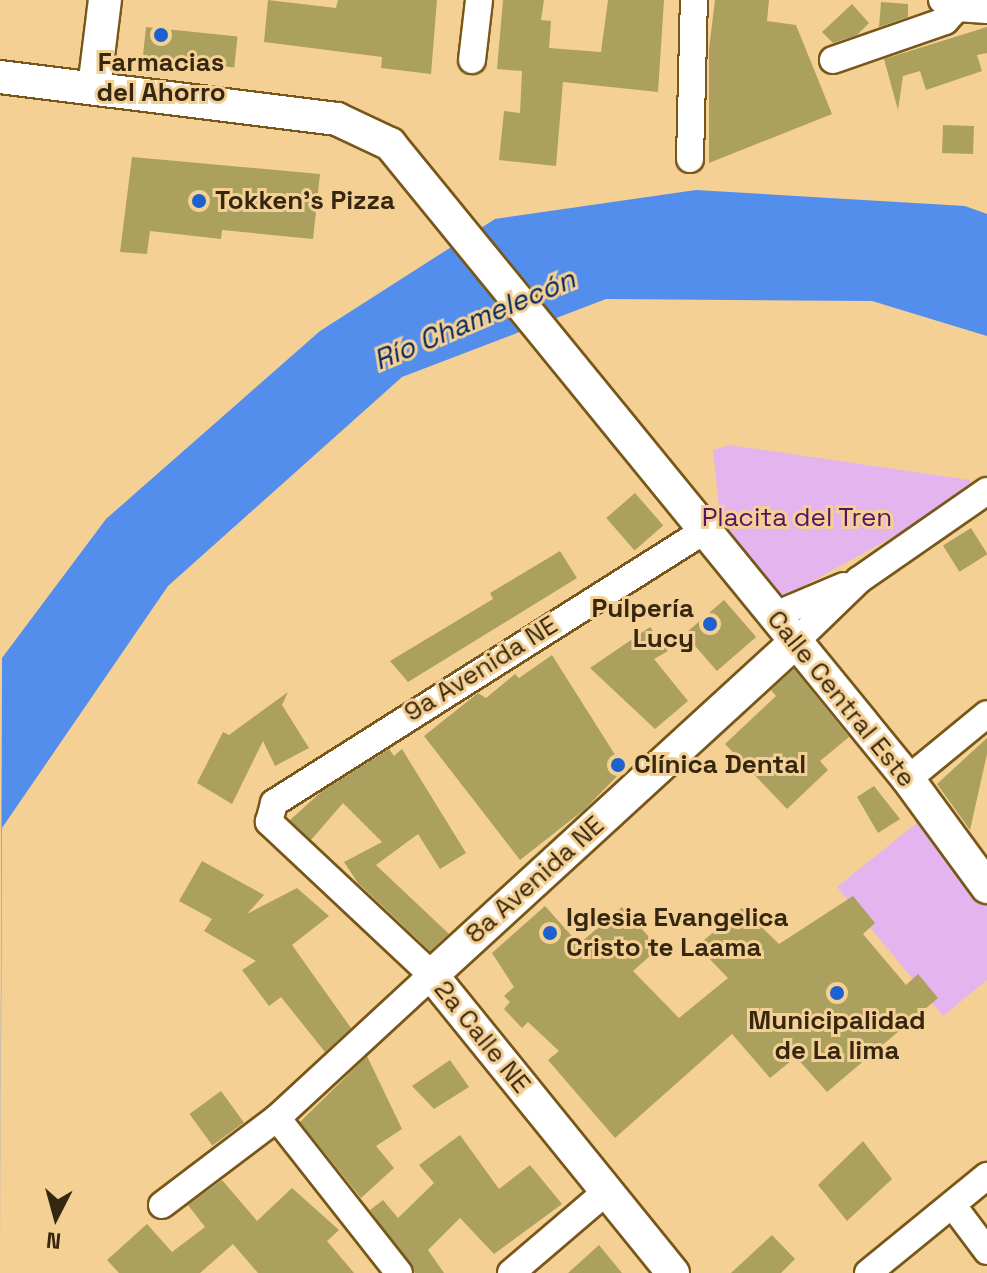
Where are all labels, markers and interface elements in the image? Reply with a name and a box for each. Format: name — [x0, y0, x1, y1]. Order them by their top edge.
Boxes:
marker: Farmacias del Ahorro — [152, 26, 170, 44]
place label: Farmacias del Ahorro — [96, 47, 226, 108]
place label: Tokken's Pizza — [215, 185, 395, 217]
marker: Tokken's Pizza — [190, 192, 208, 210]
water label: Río Chamelecón — [368, 261, 580, 377]
park label: Placita del Tren — [701, 502, 893, 534]
place label: Pulpería Lucy — [592, 593, 694, 654]
street label: Calle Central Este — [760, 604, 922, 794]
street label: 9a Avenida NE — [399, 609, 563, 729]
marker: Pulpería Lucy — [701, 615, 719, 633]
place label: Clínica Dental — [634, 749, 806, 781]
marker: Clínica Dental — [609, 756, 627, 774]
street label: 8a Avenida NE — [459, 810, 611, 950]
place label: Iglesia Evangelica Cristo te Laama — [566, 902, 789, 964]
marker: Iglesia Evangelica Cristo te Laama — [541, 924, 559, 942]
street label: 2a Calle NE — [427, 974, 537, 1100]
marker: Municipalidad de La lima — [828, 984, 846, 1002]
place label: Municipalidad de La lima — [748, 1005, 926, 1066]
north arrow — [16, 1177, 96, 1257]
text: N — [45, 1226, 62, 1256]

